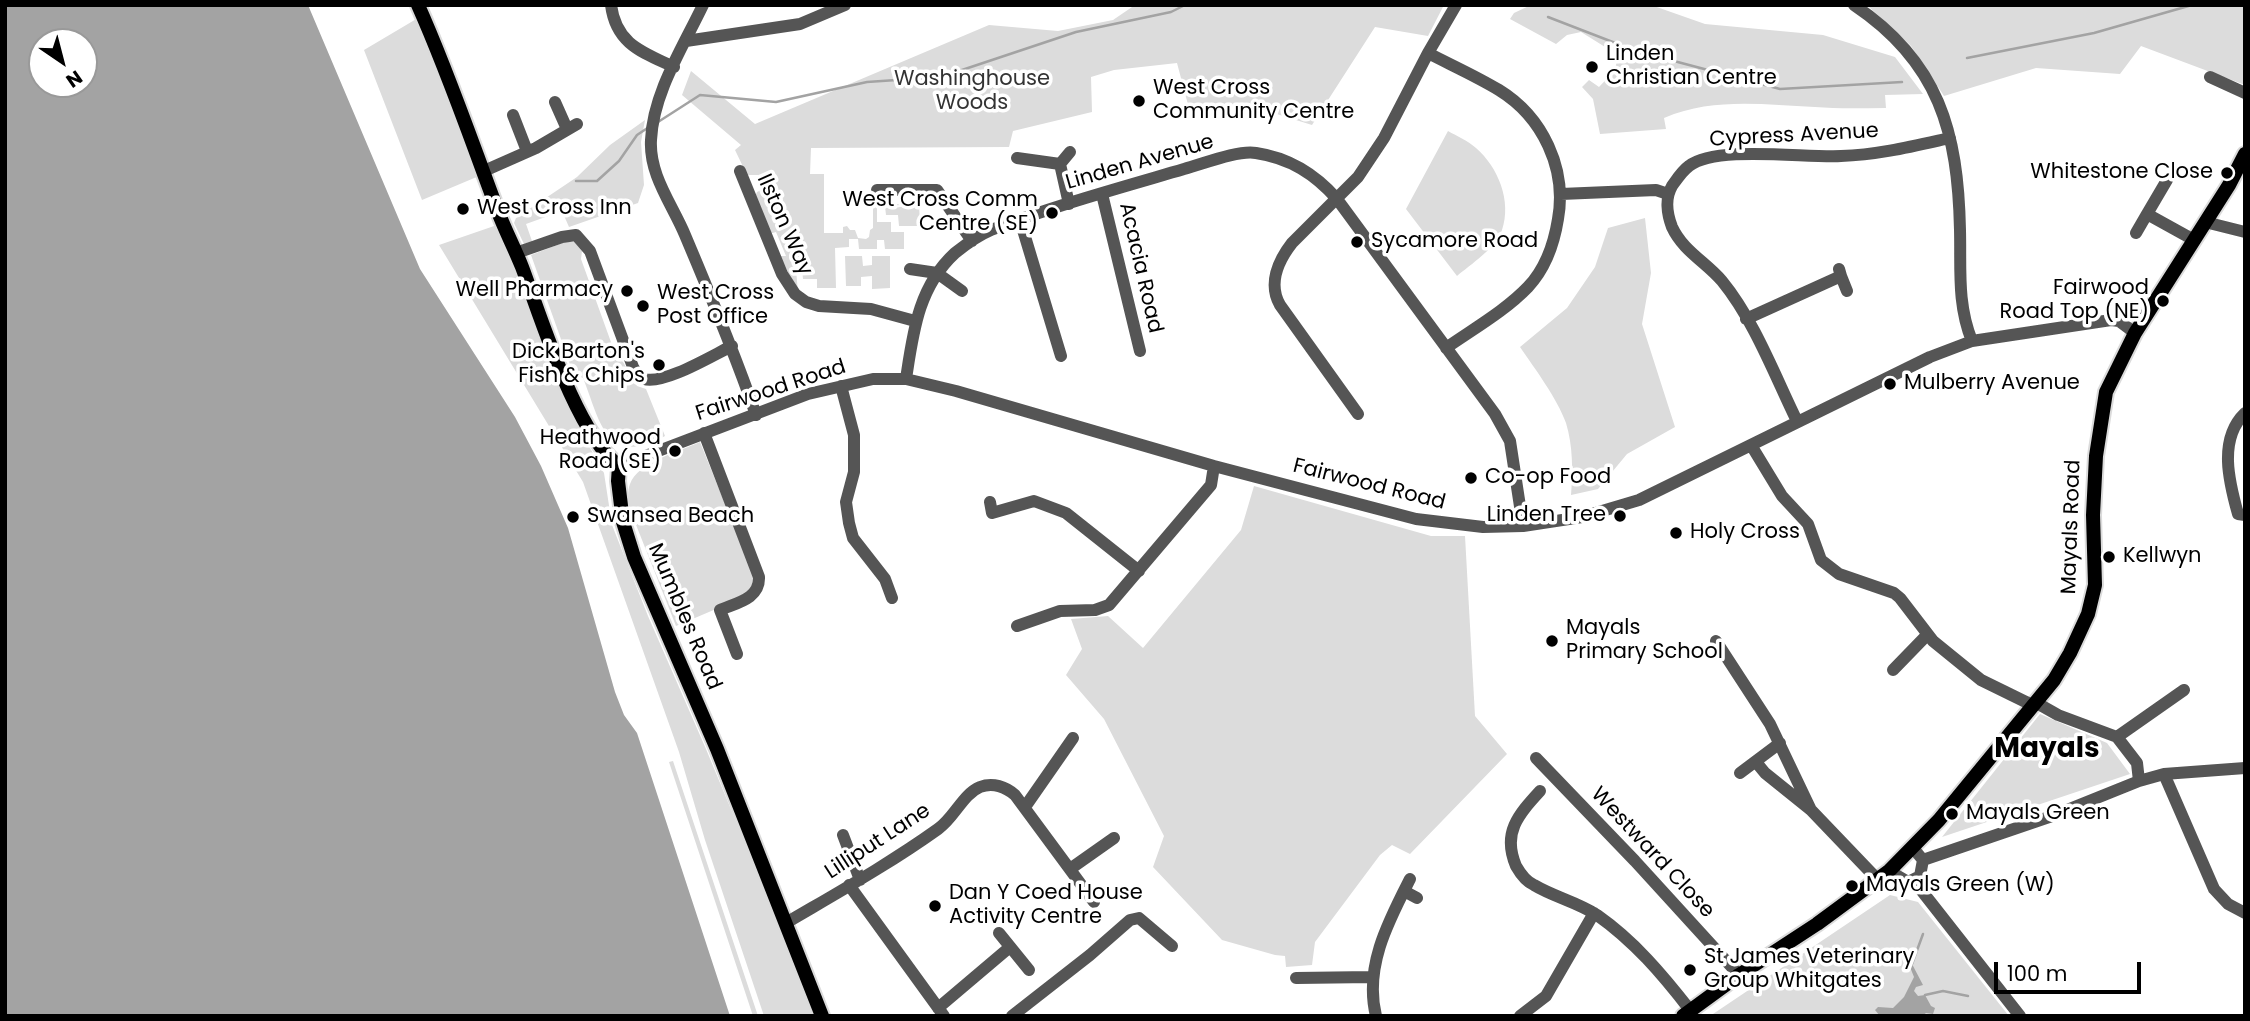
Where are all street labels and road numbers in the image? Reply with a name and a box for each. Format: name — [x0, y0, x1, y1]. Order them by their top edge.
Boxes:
street label: Cypress Avenue — [1709, 119, 1879, 153]
street label: Linden Avenue — [1063, 130, 1217, 196]
street label: Ilston Way — [751, 171, 817, 279]
street label: Acacia Road — [1113, 200, 1167, 336]
street label: Fairwood Road — [693, 355, 849, 427]
street label: Fairwood Road — [1290, 454, 1448, 516]
street label: Mayals Road — [2057, 459, 2087, 595]
street label: Mumbles Road — [642, 540, 726, 694]
street label: Westward Close — [1585, 782, 1719, 924]
street label: Lilliput Lane — [821, 799, 935, 885]

